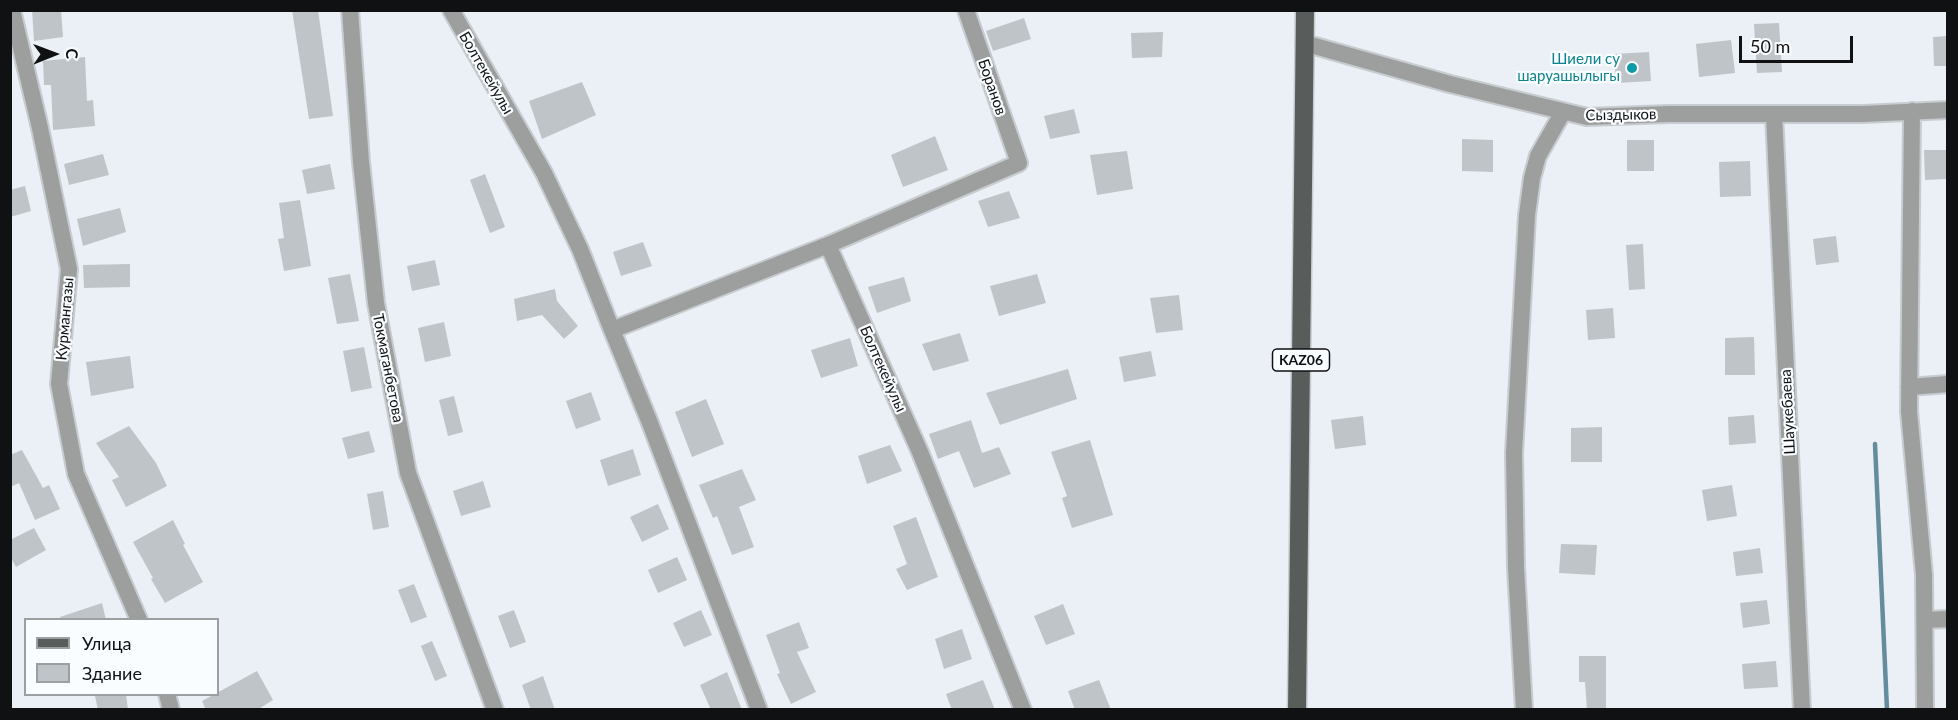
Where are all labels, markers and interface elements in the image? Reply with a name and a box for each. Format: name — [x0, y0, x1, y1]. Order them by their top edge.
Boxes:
north arrow — [24, 24, 84, 84]
scale bar — [1742, 24, 1856, 62]
street label: Болтекейулы — [455, 29, 517, 117]
text: 50 m — [1750, 35, 1790, 57]
text: С — [63, 48, 82, 59]
place label: Шиели су шаруашылыгы — [1517, 50, 1620, 85]
street label: Боранов — [974, 57, 1010, 117]
marker: Шиели су шаруашылыгы — [1625, 61, 1639, 75]
street label: Сыздыков — [1585, 105, 1657, 125]
street label: Курмангазы — [52, 277, 78, 361]
street label: Токмаганбетова — [369, 312, 407, 424]
street label: Болтекейулы — [856, 323, 910, 415]
road number: KАZ06 — [1272, 349, 1330, 371]
street label: Шаукебаева — [1777, 369, 1799, 455]
legend — [24, 618, 219, 696]
text: Улица — [82, 632, 132, 654]
text: Здание — [82, 662, 142, 684]

